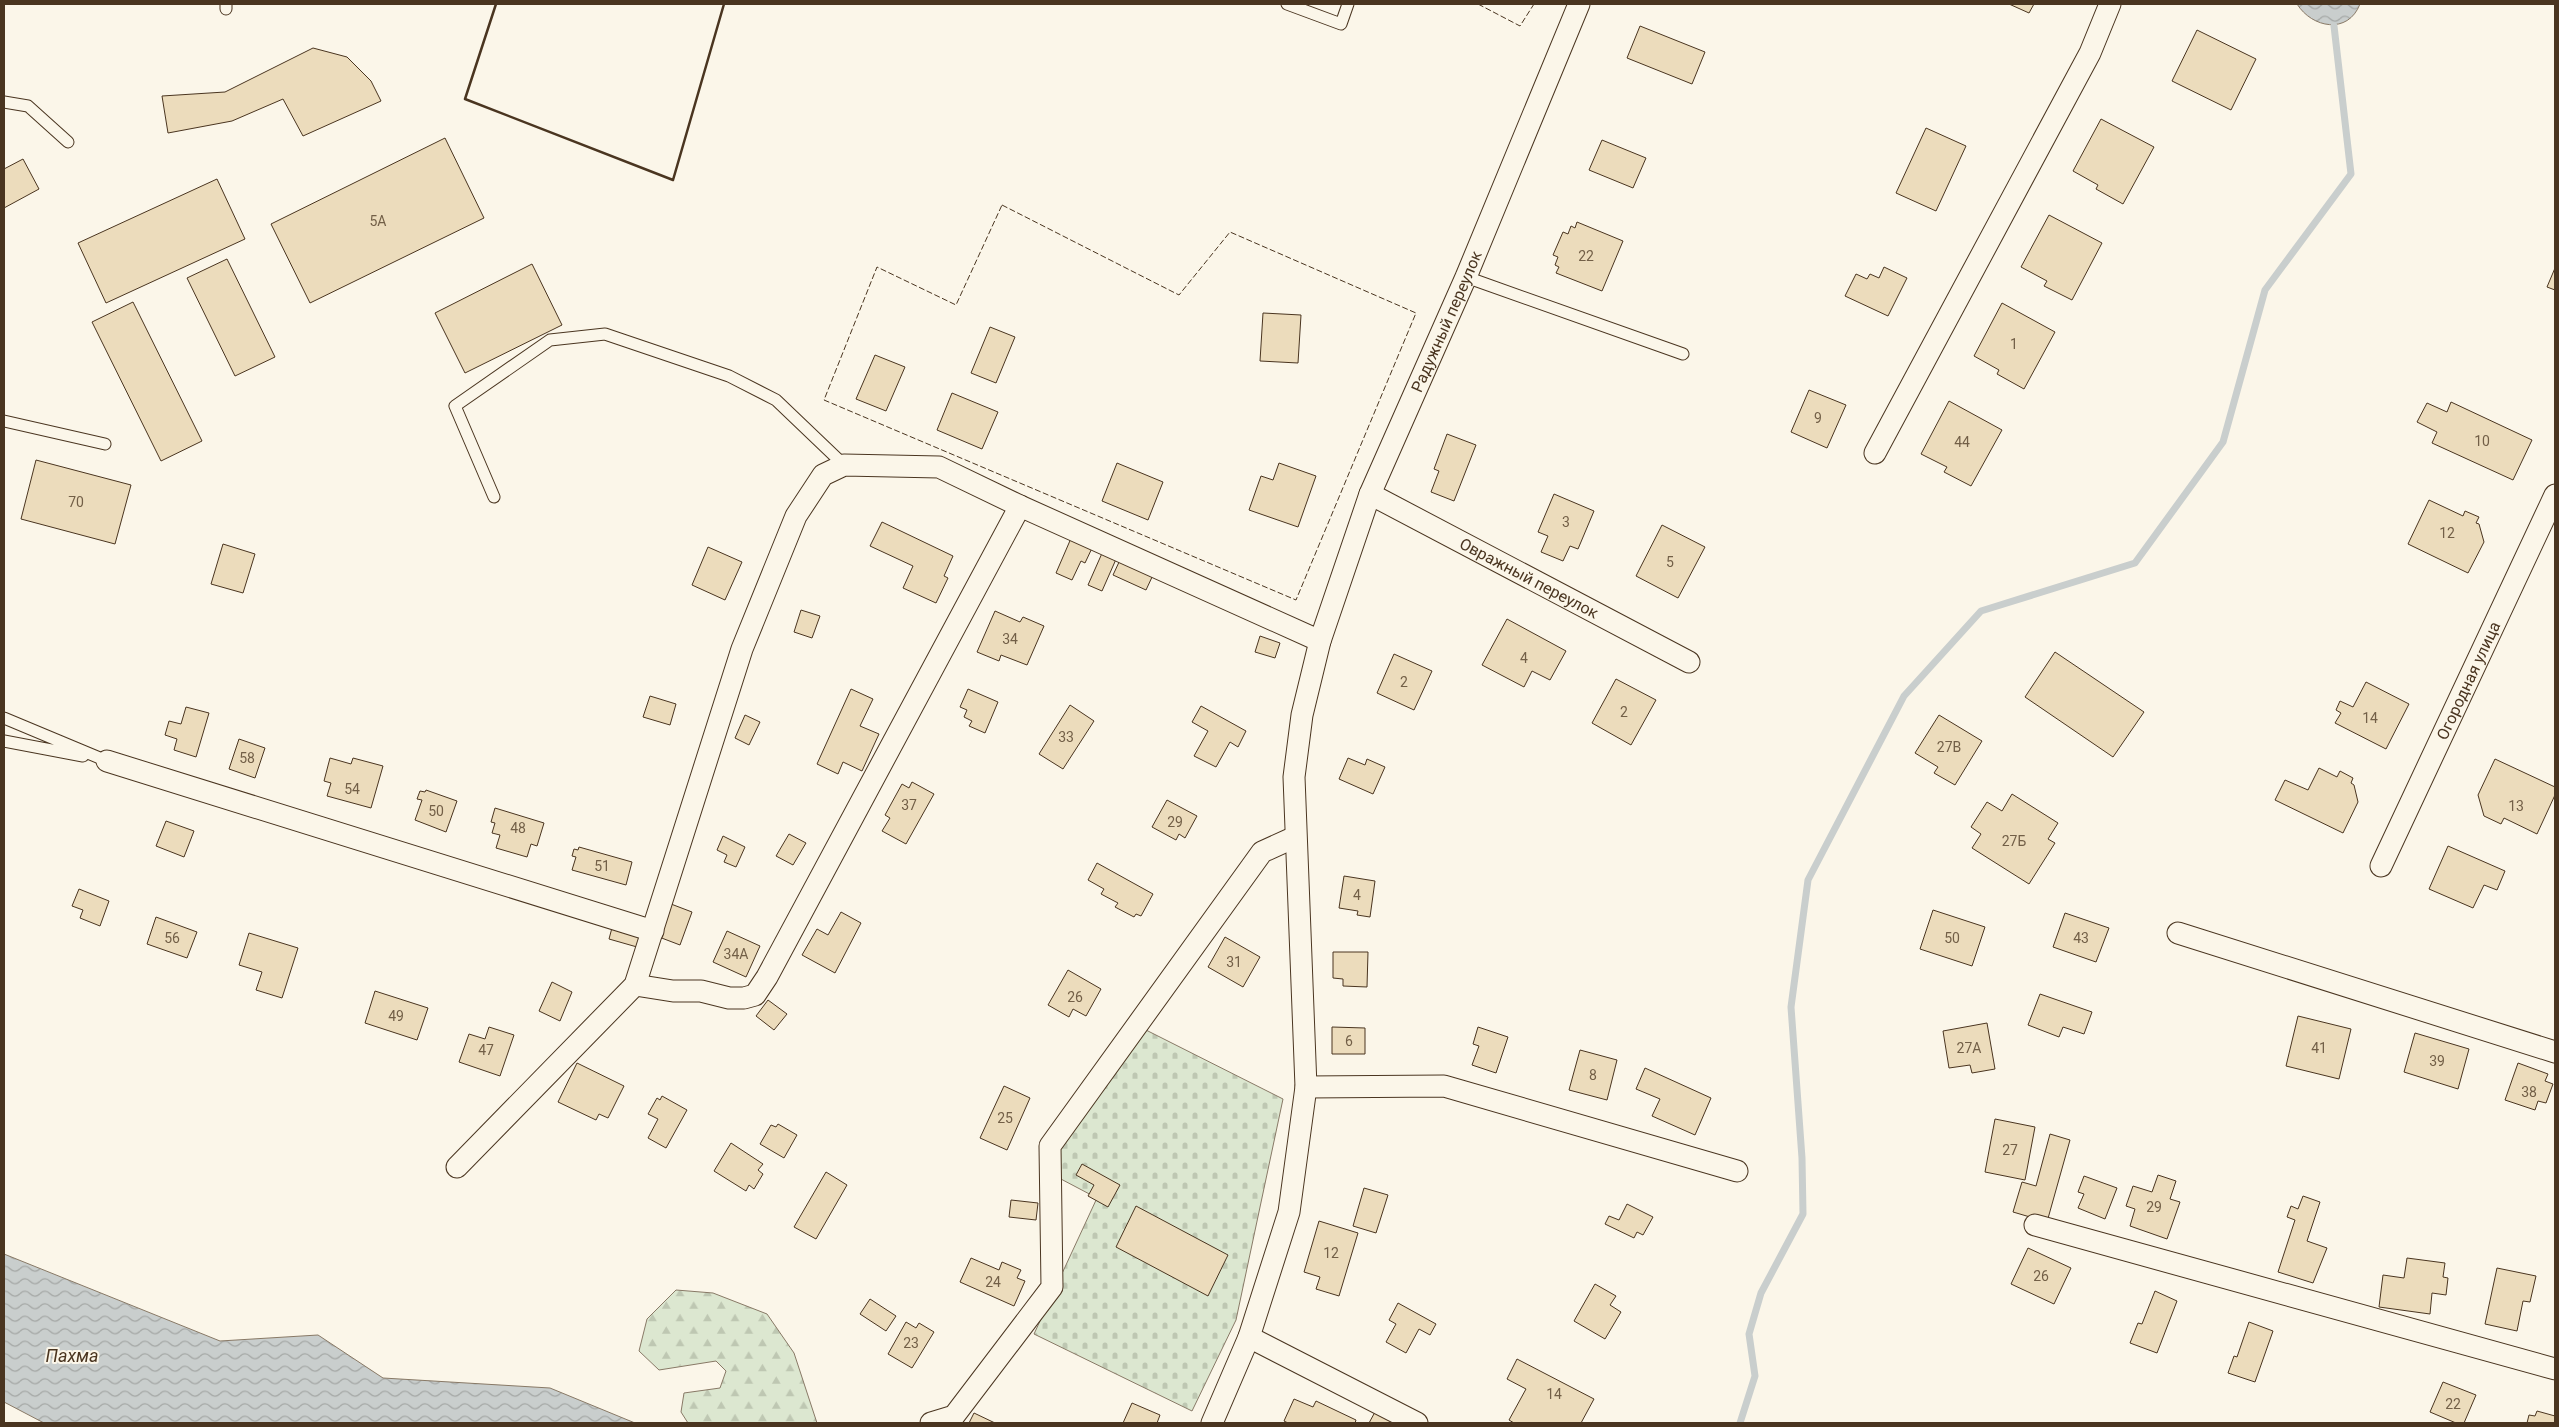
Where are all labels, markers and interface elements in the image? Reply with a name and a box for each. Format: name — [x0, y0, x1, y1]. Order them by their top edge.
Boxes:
house number: 5А — [369, 213, 387, 229]
street label: Радужный переулок — [1407, 247, 1486, 395]
house number: 22 — [1578, 248, 1594, 264]
house number: 1 — [2010, 336, 2018, 352]
house number: 9 — [1814, 410, 1822, 426]
house number: 10 — [2474, 433, 2490, 449]
house number: 44 — [1954, 434, 1970, 450]
house number: 70 — [68, 494, 84, 510]
house number: 3 — [1562, 514, 1570, 530]
house number: 12 — [2439, 525, 2455, 541]
street label: Овражный переулок — [1457, 534, 1602, 622]
house number: 5 — [1666, 554, 1674, 570]
street label: Огородная улица — [2432, 618, 2504, 743]
house number: 34 — [1002, 631, 1018, 647]
house number: 4 — [1520, 650, 1528, 666]
house number: 2 — [1400, 674, 1408, 690]
house number: 2 — [1620, 704, 1628, 720]
house number: 14 — [2362, 710, 2378, 726]
house number: 33 — [1058, 729, 1074, 745]
house number: 27В — [1937, 739, 1961, 755]
house number: 58 — [239, 750, 255, 766]
house number: 54 — [344, 781, 360, 797]
house number: 37 — [901, 797, 917, 813]
house number: 13 — [2508, 798, 2524, 814]
house number: 50 — [428, 803, 444, 819]
house number: 29 — [1167, 814, 1183, 830]
house number: 48 — [510, 820, 526, 836]
house number: 27Б — [2002, 833, 2026, 849]
house number: 51 — [594, 858, 610, 874]
house number: 4 — [1353, 887, 1361, 903]
house number: 56 — [164, 930, 180, 946]
house number: 50 — [1944, 930, 1960, 946]
house number: 43 — [2073, 930, 2089, 946]
house number: 34А — [724, 946, 748, 962]
house number: 31 — [1226, 954, 1242, 970]
house number: 26 — [1067, 989, 1083, 1005]
house number: 49 — [388, 1008, 404, 1024]
house number: 6 — [1345, 1033, 1353, 1049]
house number: 27А — [1957, 1040, 1981, 1056]
house number: 41 — [2311, 1040, 2327, 1056]
house number: 47 — [478, 1042, 494, 1058]
house number: 39 — [2429, 1053, 2445, 1069]
house number: 8 — [1589, 1067, 1597, 1083]
house number: 38 — [2521, 1084, 2537, 1100]
house number: 25 — [997, 1110, 1013, 1126]
house number: 27 — [2002, 1142, 2018, 1158]
house number: 29 — [2146, 1199, 2162, 1215]
house number: 12 — [1323, 1245, 1339, 1261]
house number: 26 — [2033, 1268, 2049, 1284]
house number: 24 — [985, 1274, 1001, 1290]
house number: 23 — [903, 1335, 919, 1351]
water label: Пахма — [45, 1345, 99, 1366]
house number: 14 — [1546, 1386, 1562, 1402]
house number: 22 — [2445, 1396, 2461, 1412]

